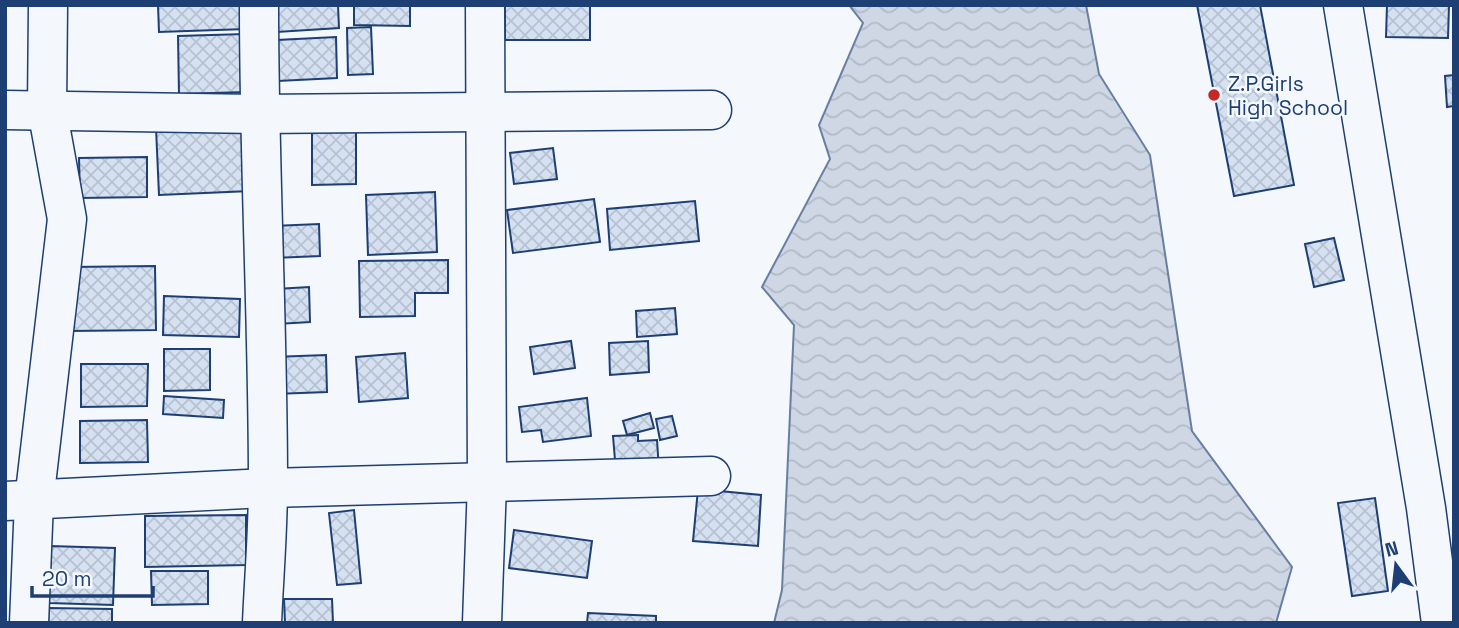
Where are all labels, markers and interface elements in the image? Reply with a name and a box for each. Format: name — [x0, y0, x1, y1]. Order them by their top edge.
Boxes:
place label: Z.P.Girls High School — [1228, 70, 1348, 121]
marker: Z.P.Girls High School — [1206, 87, 1222, 103]
north arrow — [1361, 530, 1431, 600]
text: N — [1382, 535, 1401, 563]
scale bar — [32, 554, 152, 598]
text: 20 m — [42, 565, 92, 592]

